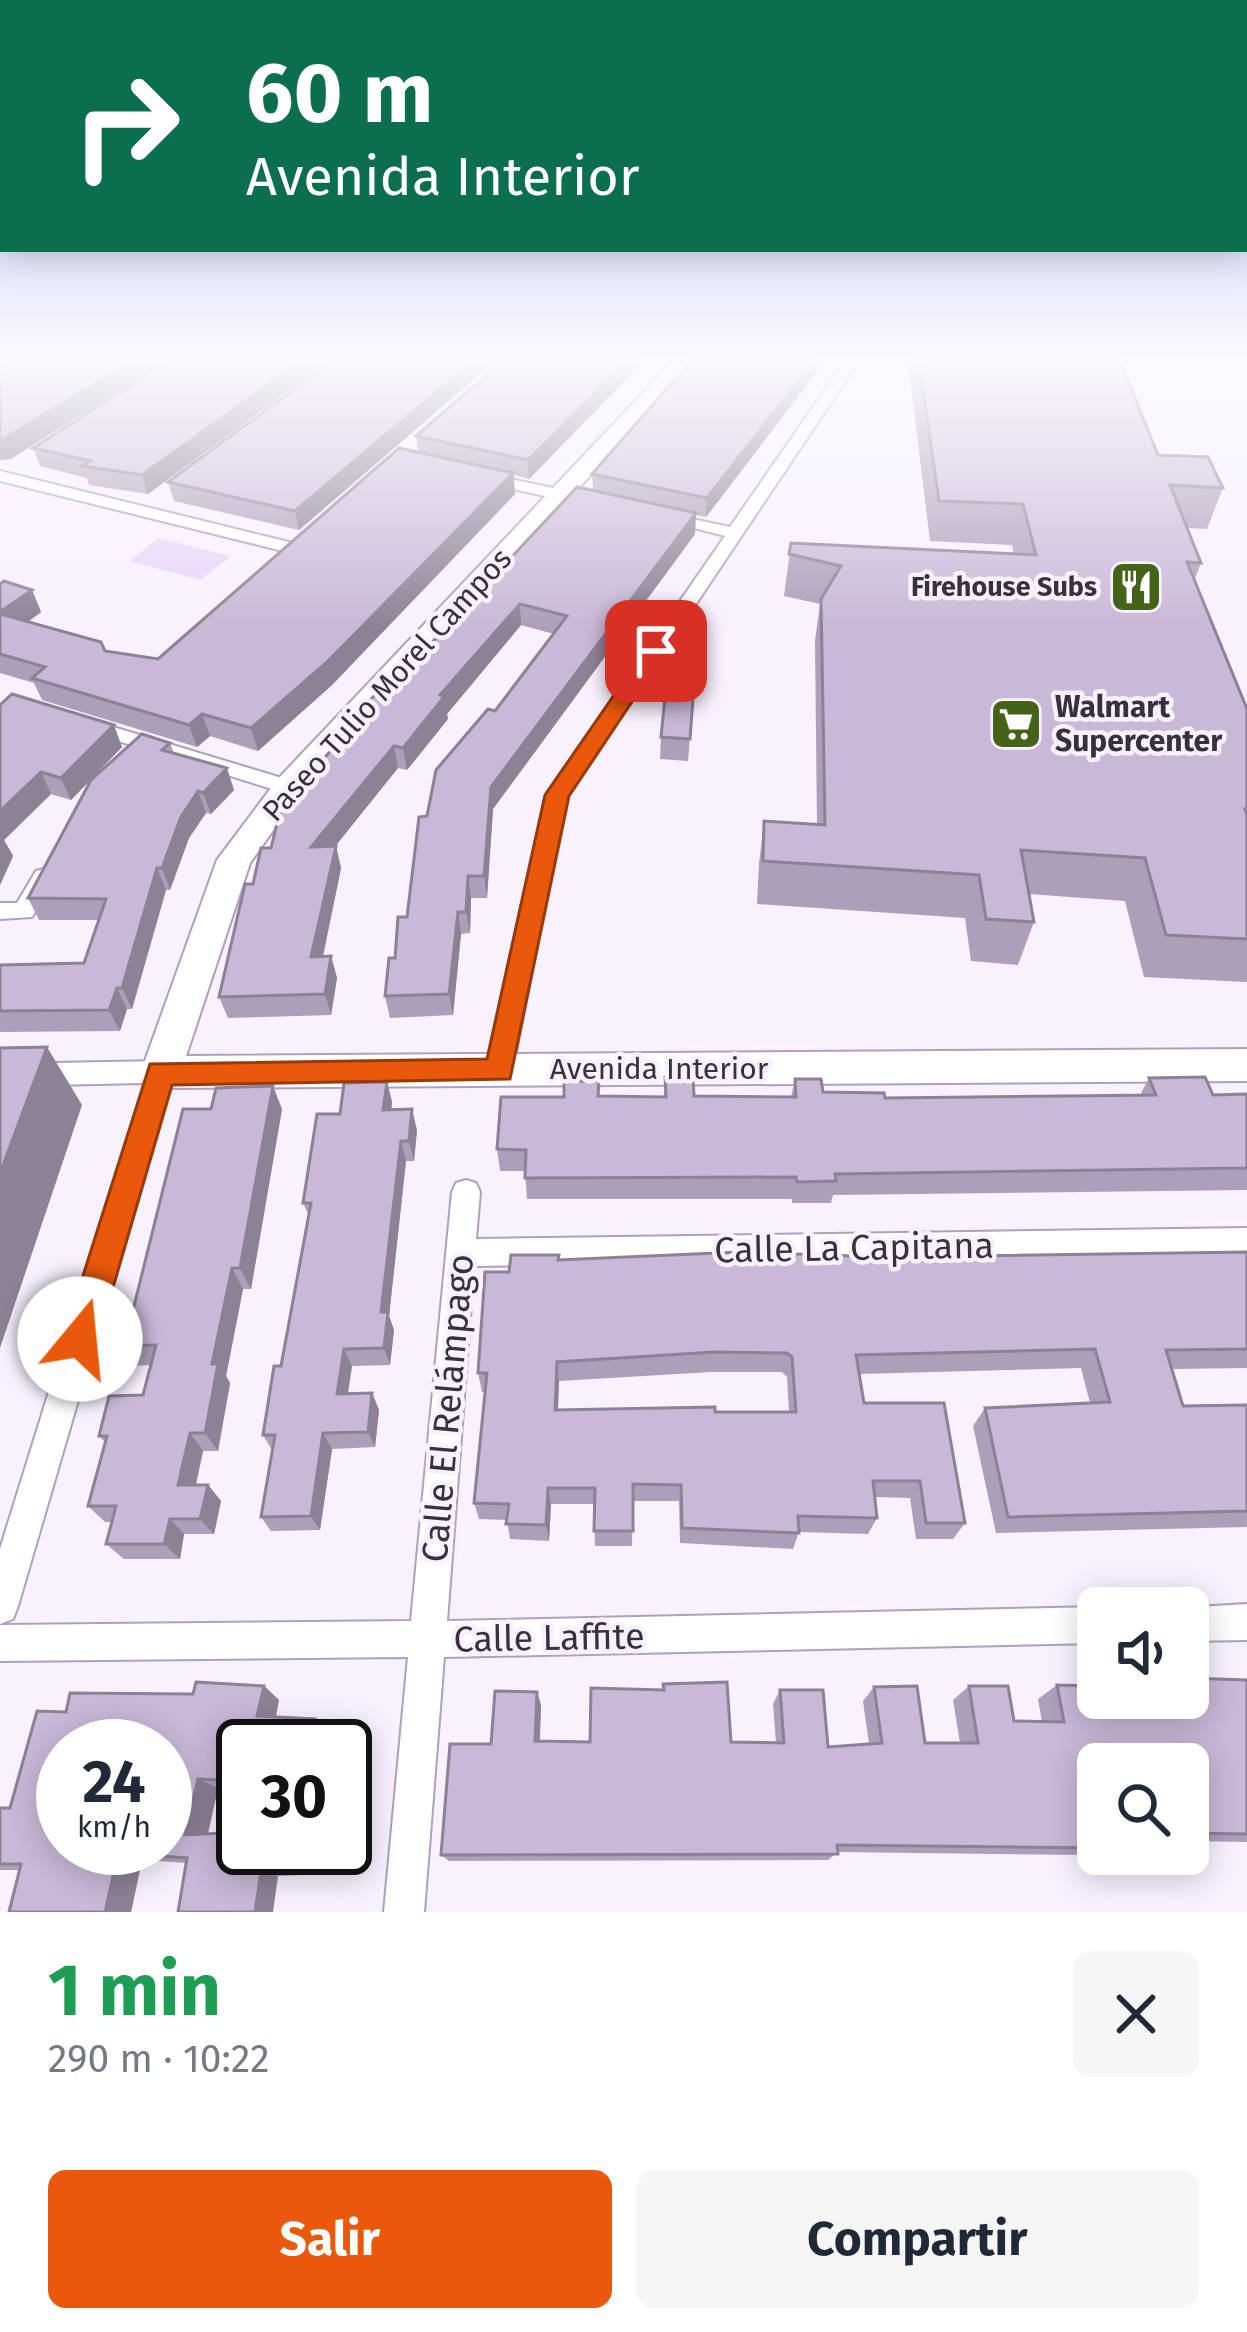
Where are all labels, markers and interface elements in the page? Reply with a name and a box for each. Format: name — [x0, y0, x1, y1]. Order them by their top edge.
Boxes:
text: 60 m — [246, 43, 433, 144]
icon: right — [48, 48, 204, 204]
text: Avenida Interior — [246, 145, 640, 209]
street label: Paseo Tulio Morel Campos — [255, 541, 519, 829]
restaurant icon: Firehouse Subs — [1108, 559, 1164, 615]
place label: Firehouse Subs — [911, 571, 1097, 603]
pin — [605, 600, 707, 702]
icon: arrive — [623, 618, 689, 684]
place label: Walmart Supercenter — [1055, 689, 1223, 759]
supermarket icon: Walmart Supercenter — [988, 696, 1044, 752]
street label: Avenida Interior — [550, 1051, 769, 1087]
street label: Calle La Capitana — [714, 1224, 994, 1272]
street label: Calle El Relámpago — [413, 1252, 483, 1564]
position arrow — [17, 1276, 143, 1402]
map controls — [1077, 1587, 1209, 1875]
button: sound — [1077, 1587, 1209, 1719]
street label: Calle Laffite — [453, 1614, 645, 1662]
speed limit sign: 30 — [216, 1719, 372, 1875]
button: search — [1077, 1743, 1209, 1875]
text: 24 — [82, 1746, 146, 1818]
text: km/h — [77, 1809, 151, 1845]
text: 1 min — [48, 1948, 221, 2034]
button: close — [1073, 1951, 1199, 2077]
text: 290 m · 10:22 — [48, 2036, 270, 2082]
button: Salir — [48, 2170, 612, 2308]
button: Compartir — [636, 2170, 1199, 2308]

